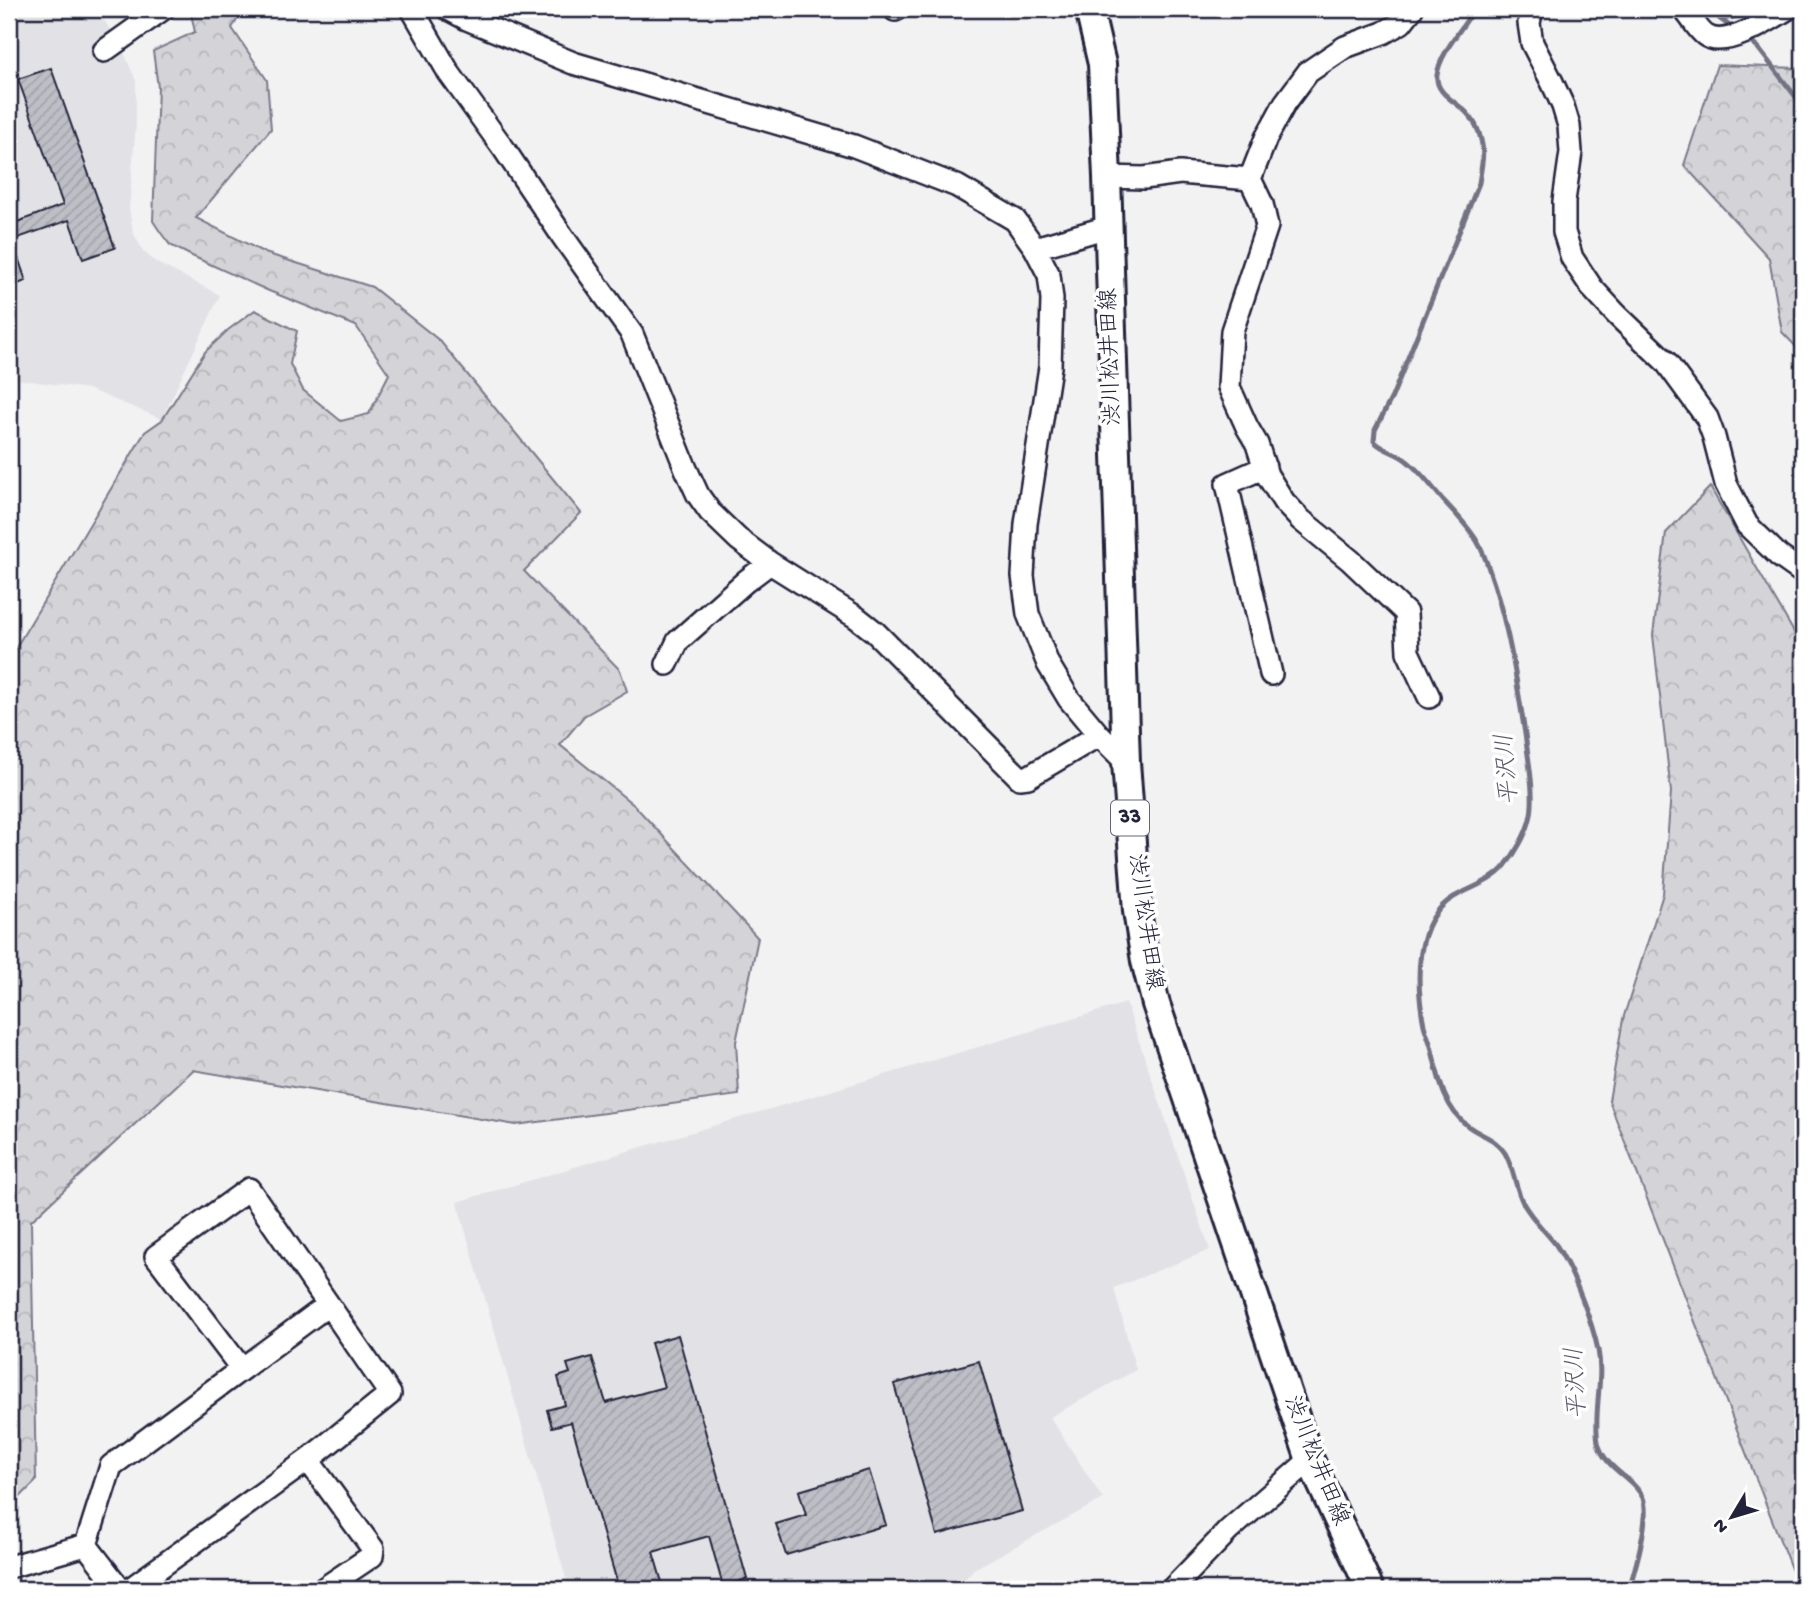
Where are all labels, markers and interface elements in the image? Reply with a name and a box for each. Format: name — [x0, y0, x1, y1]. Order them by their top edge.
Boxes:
street label: 渋川松井田線 — [1095, 288, 1128, 426]
water label: 平沢川 — [1491, 732, 1527, 806]
road number: 33 — [1111, 800, 1149, 836]
street label: 渋川松井田線 — [1121, 852, 1168, 992]
water label: 平沢川 — [1562, 1346, 1594, 1420]
street label: 渋川松井田線 — [1277, 1392, 1354, 1530]
north arrow — [1696, 1482, 1766, 1552]
text: N — [1708, 1513, 1734, 1537]

